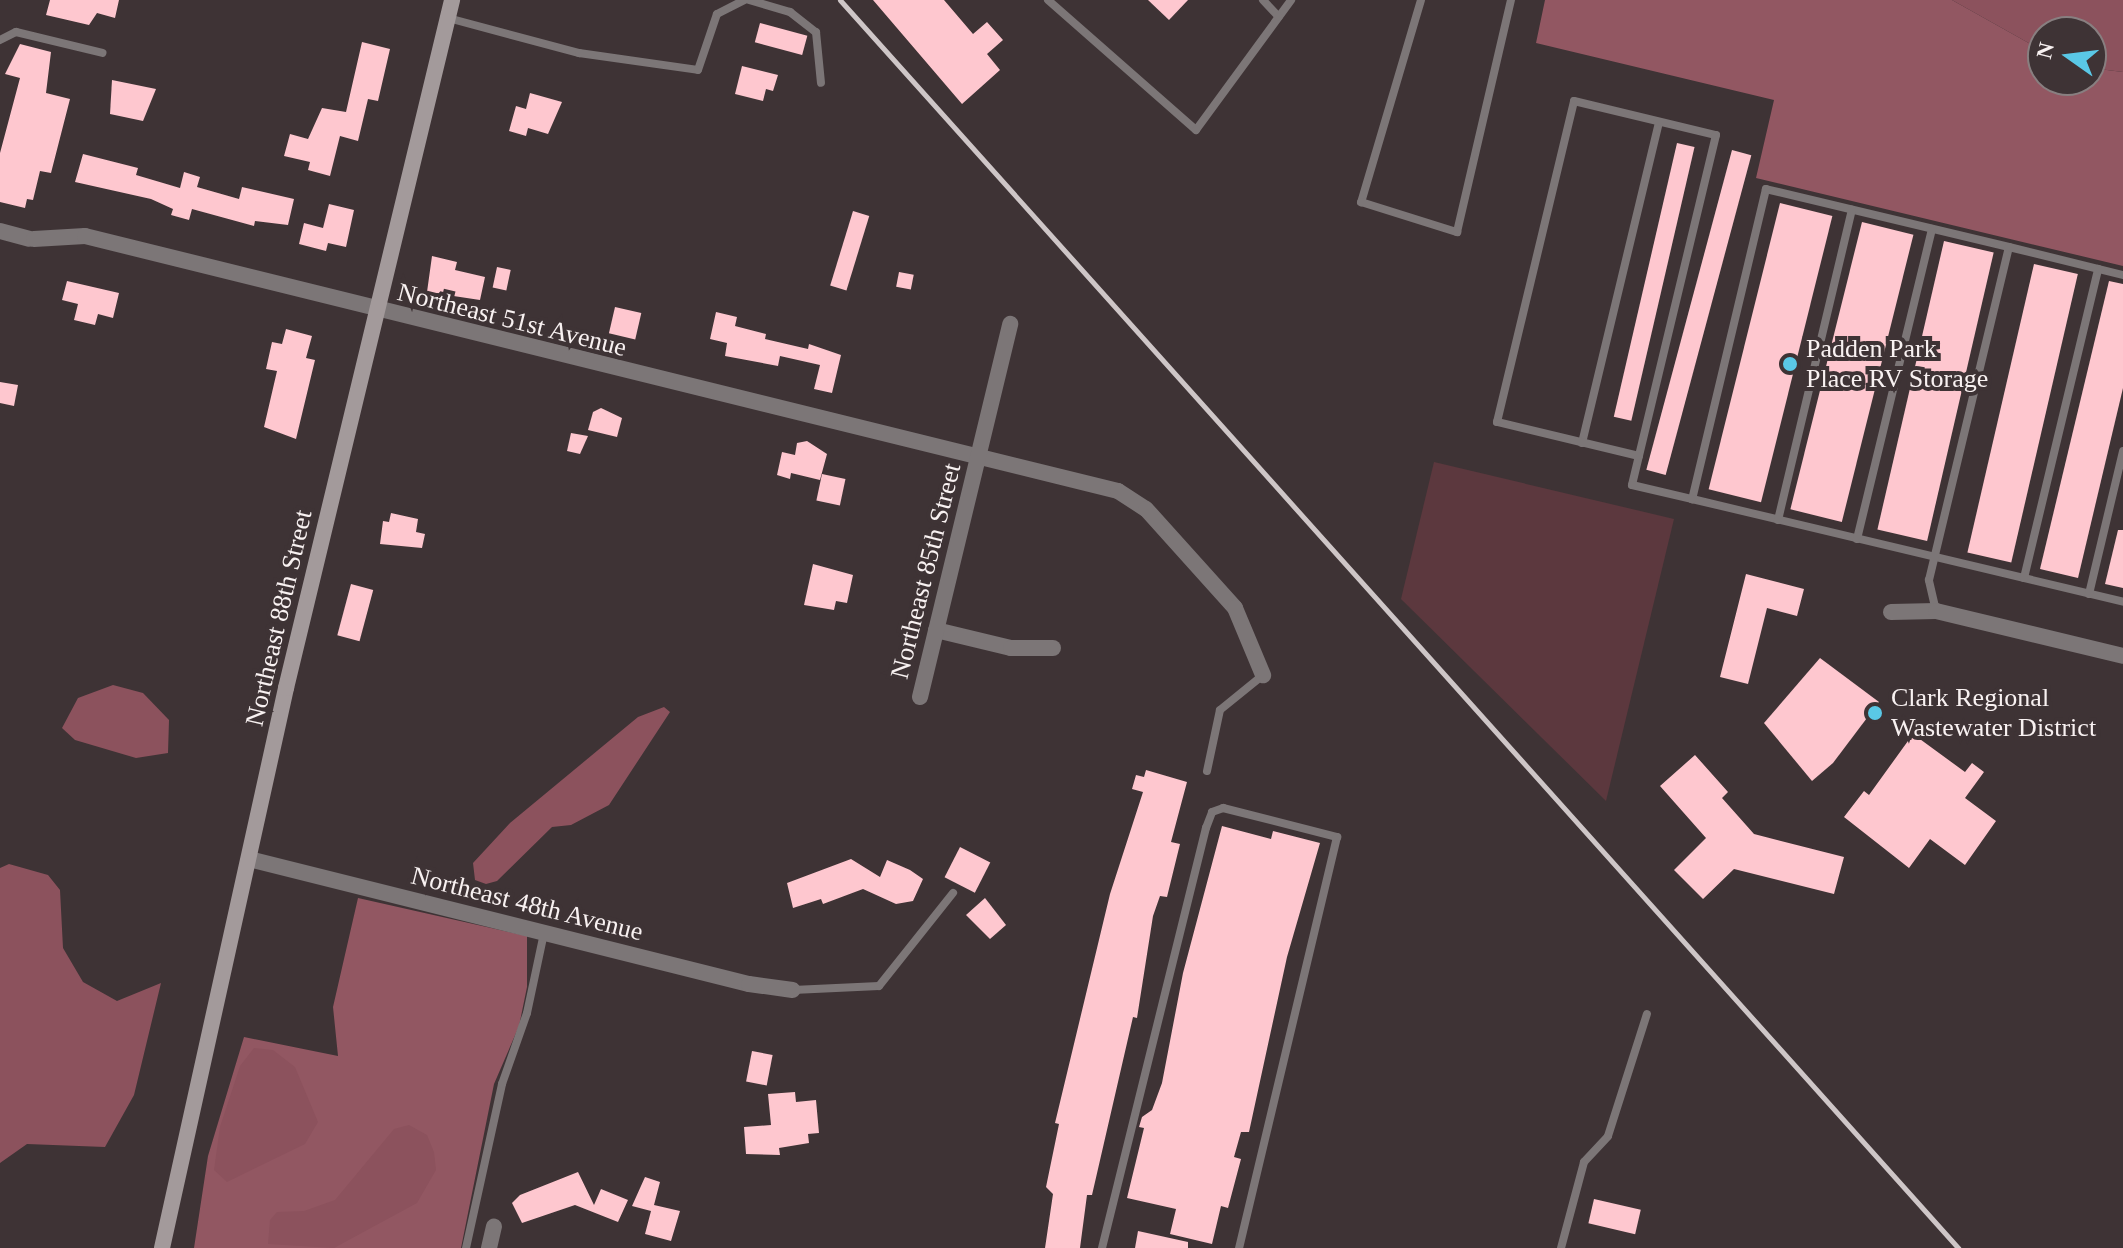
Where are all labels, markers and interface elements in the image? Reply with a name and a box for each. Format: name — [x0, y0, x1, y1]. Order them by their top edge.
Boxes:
north arrow — [2027, 16, 2107, 96]
text: N — [2031, 40, 2059, 61]
street label: Northeast 51st Avenue — [394, 276, 630, 364]
place label: Padden Park Place RV Storage — [1806, 333, 1989, 394]
marker: Padden Park Place RV Storage — [1781, 355, 1799, 373]
street label: Northeast 85th Street — [884, 460, 968, 682]
street label: Northeast 88th Street — [239, 507, 319, 729]
place label: Clark Regional Wastewater District — [1891, 682, 2096, 744]
marker: Clark Regional Wastewater District — [1866, 704, 1884, 722]
street label: Northeast 48th Avenue — [407, 860, 647, 948]

